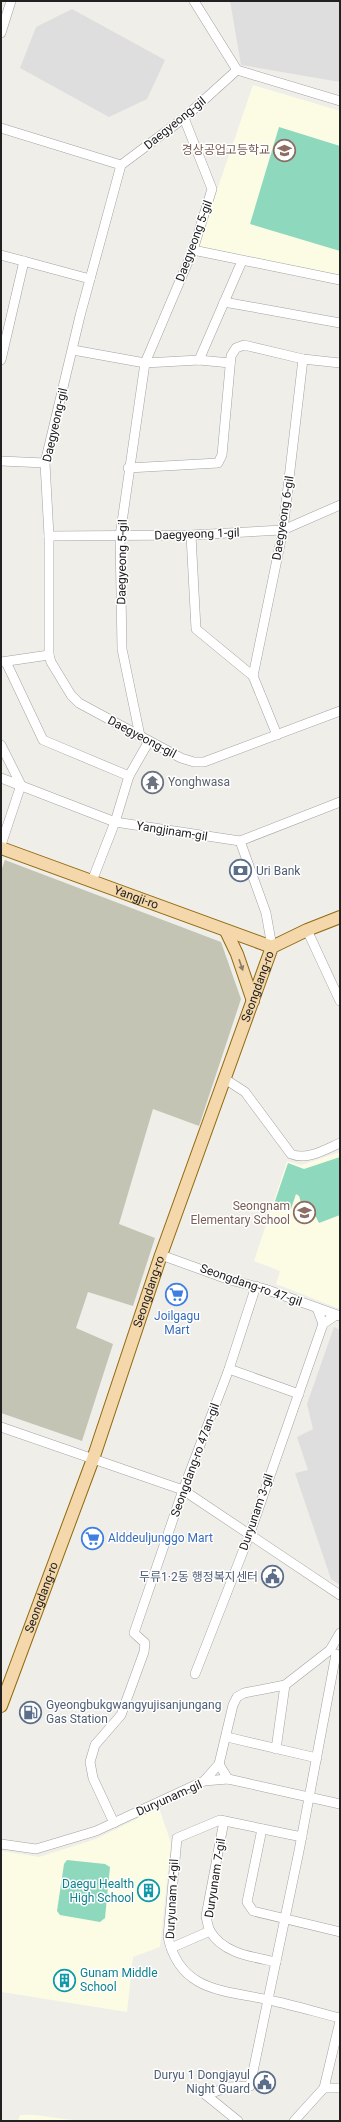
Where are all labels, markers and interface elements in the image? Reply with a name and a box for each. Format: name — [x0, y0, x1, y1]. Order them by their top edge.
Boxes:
street label: Daegyeong-gil — [141, 94, 209, 152]
school or university icon: 경상공업고등학교 — [272, 137, 298, 163]
place label: 경상공업고등학교 — [182, 143, 270, 157]
street label: Daegyeong 5-gil — [173, 199, 215, 283]
street label: Daegyeong-gil — [40, 387, 70, 463]
street label: Daegyeong 6-gil — [269, 475, 297, 561]
street label: Daegyeong 5-gil — [114, 519, 130, 605]
street label: Daegyeong 1-gil — [154, 526, 240, 542]
street label: Daegyeong-gil — [105, 713, 179, 761]
temple icon: Yonghwasa — [140, 769, 166, 795]
place label: Yonghwasa — [168, 775, 230, 789]
street label: Yangjinam-gil — [135, 818, 209, 844]
bank icon: Uri Bank — [227, 858, 253, 884]
place label: Uri Bank — [256, 864, 301, 878]
street label: Yangji-ro — [112, 883, 161, 912]
street label: Seongdang-ro — [239, 949, 277, 1024]
one-way arrow — [238, 959, 244, 971]
place label: Seongnam Elementary School — [190, 1199, 290, 1227]
school or university icon: Seongnam Elementary School — [292, 1200, 318, 1226]
street label: Seongdang-ro — [130, 1254, 167, 1329]
street label: Seongdang-ro 47-gil — [198, 1261, 304, 1309]
supermarket icon: Joilgagu Mart — [164, 1282, 190, 1308]
place label: Joilgagu Mart — [154, 1309, 200, 1337]
street label: Seongdang-ro 47an-gil — [168, 1401, 222, 1519]
street label: Duryunam 3-gil — [236, 1472, 276, 1552]
supermarket icon: Alddeuljunggo Mart — [79, 1525, 105, 1551]
place label: Alddeuljunggo Mart — [108, 1531, 213, 1545]
street label: Seongdang-ro — [22, 1560, 61, 1635]
public building icon: 두류1·2동 행정복지센터 — [260, 1564, 286, 1590]
place label: 두류1·2동 행정복지센터 — [139, 1570, 258, 1584]
place label: Gyeongbukgwangyujisanjungang Gas Station — [46, 1698, 222, 1726]
fuel station icon: Gyeongbukgwangyujisanjungang Gas Station — [18, 1699, 44, 1725]
street label: Duryunam-gil — [134, 1777, 204, 1819]
street label: Duryunam 7-gil — [202, 1837, 228, 1919]
street label: Duryunam 4-gil — [163, 1859, 181, 1939]
place label: Daegu Health High School — [62, 1877, 134, 1905]
building icon: Daegu Health High School — [136, 1878, 162, 1904]
place label: Gunam Middle School — [80, 1966, 158, 1994]
building icon: Gunam Middle School — [52, 1967, 78, 1993]
place label: Duryu 1 Dongjayul Night Guard — [154, 2068, 250, 2096]
public building icon: Duryu 1 Dongjayul Night Guard — [252, 2069, 278, 2095]

